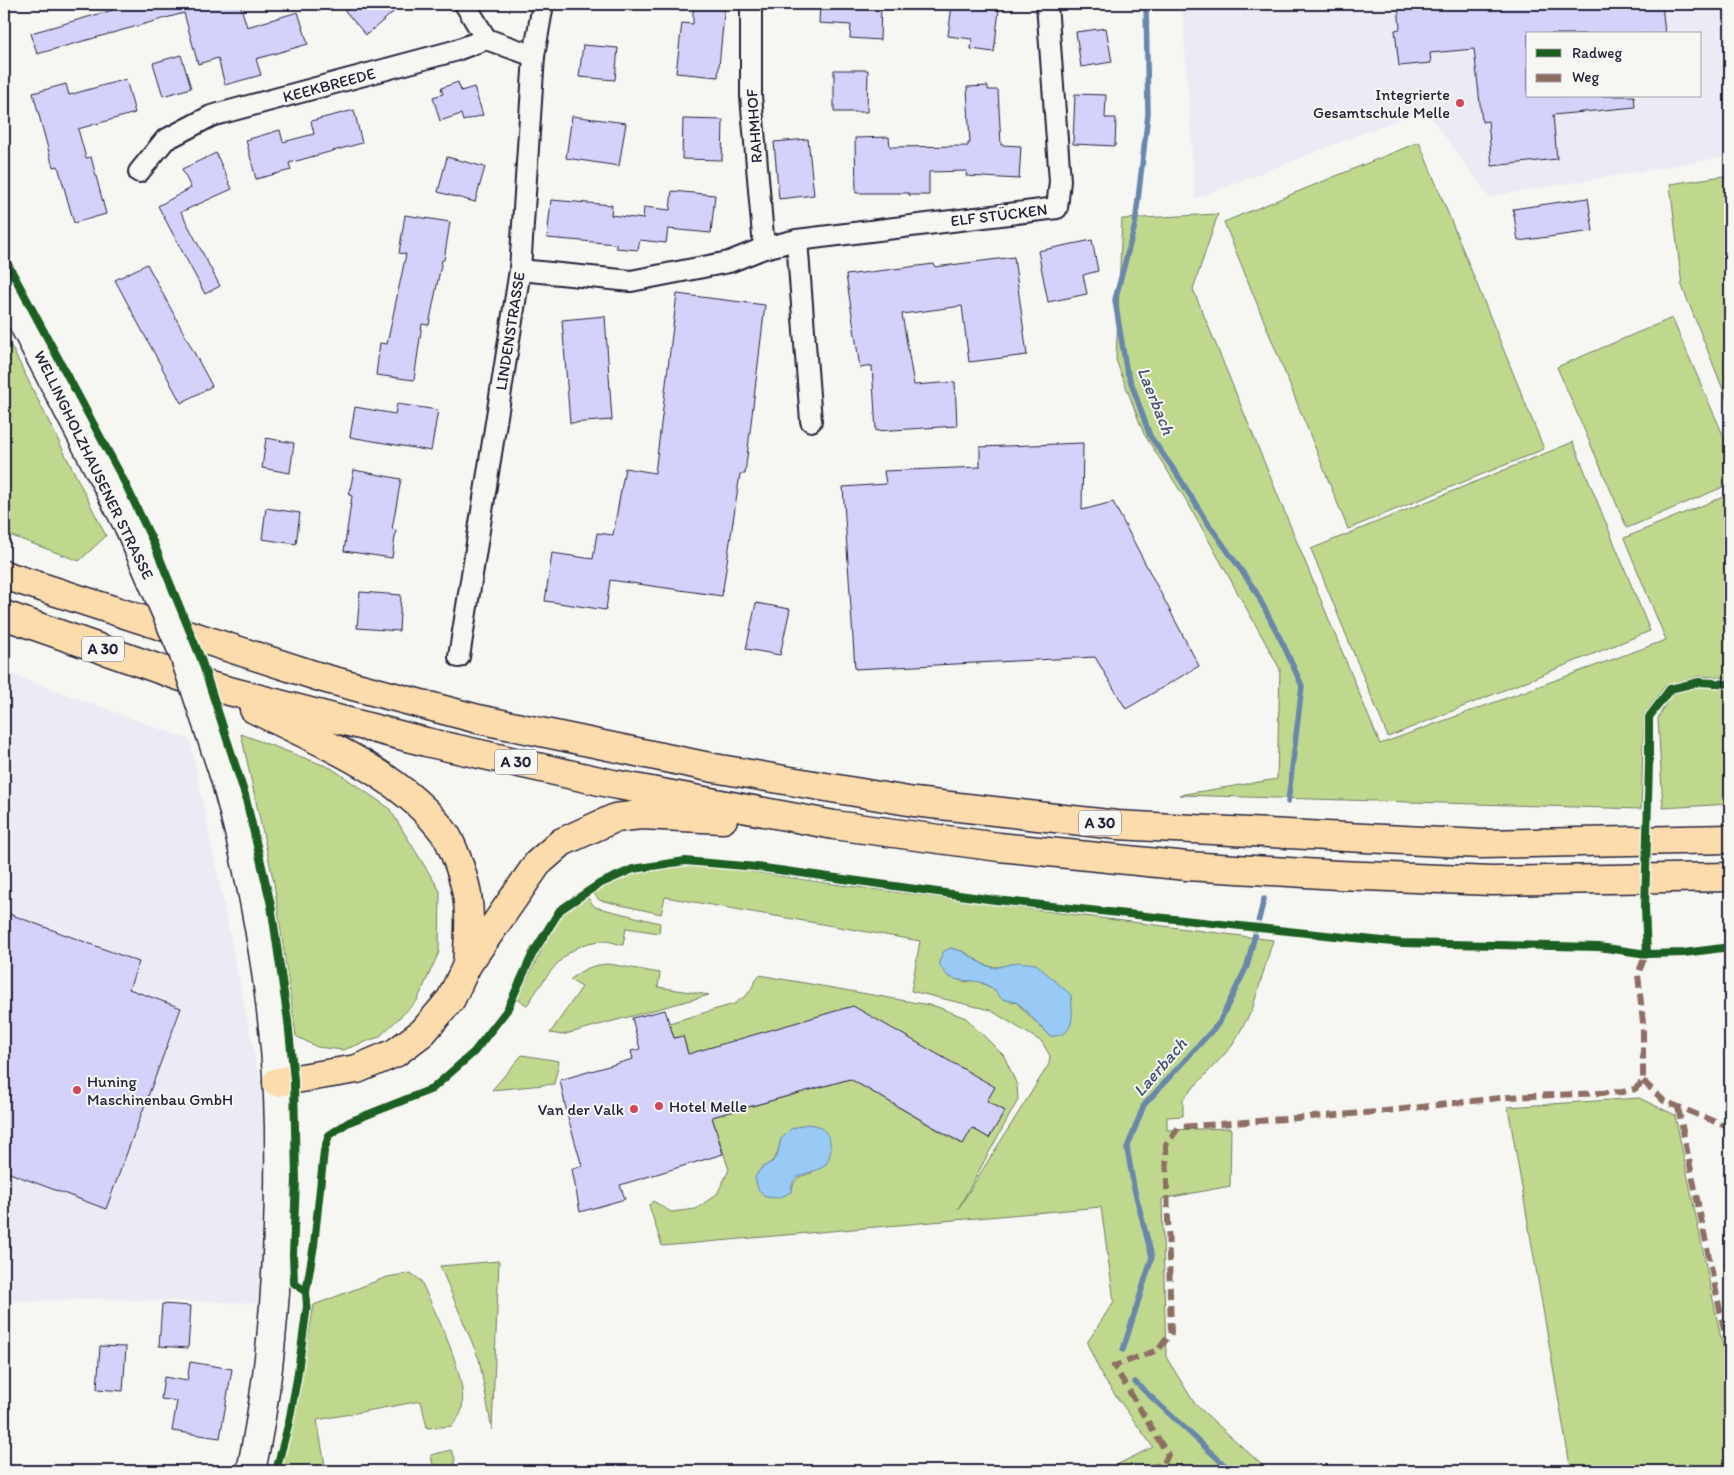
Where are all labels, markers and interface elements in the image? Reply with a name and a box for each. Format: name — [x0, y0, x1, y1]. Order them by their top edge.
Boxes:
legend — [1526, 32, 1702, 98]
text: Radweg — [1572, 44, 1622, 62]
street label: KEEKBREEDE — [281, 64, 377, 106]
text: Weg — [1572, 68, 1599, 86]
place label: Integrierte Gesamtschule Melle — [1313, 85, 1450, 122]
street label: RAHMHOF — [742, 88, 766, 164]
marker: Integrierte Gesamtschule Melle — [1454, 97, 1466, 109]
street label: ELF STÜCKEN — [949, 200, 1049, 230]
street label: LINDENSTRASSE — [491, 270, 529, 392]
street label: WELLINGHOLZHAUSENER STRASSE — [30, 347, 158, 583]
water label: Laerbach — [1133, 364, 1180, 438]
road number: A 30 — [82, 636, 124, 662]
road number: A 30 — [495, 750, 537, 774]
road number: A 30 — [1079, 810, 1121, 836]
water label: Laerbach — [1128, 1033, 1192, 1101]
place label: Huning Maschinenbau GmbH — [87, 1072, 233, 1109]
marker: Huning Maschinenbau GmbH — [71, 1084, 83, 1096]
place label: Hotel Melle — [669, 1097, 747, 1116]
place label: Van der Valk — [538, 1100, 624, 1119]
marker: Hotel Melle — [653, 1100, 665, 1112]
marker: Van der Valk — [628, 1103, 640, 1115]

